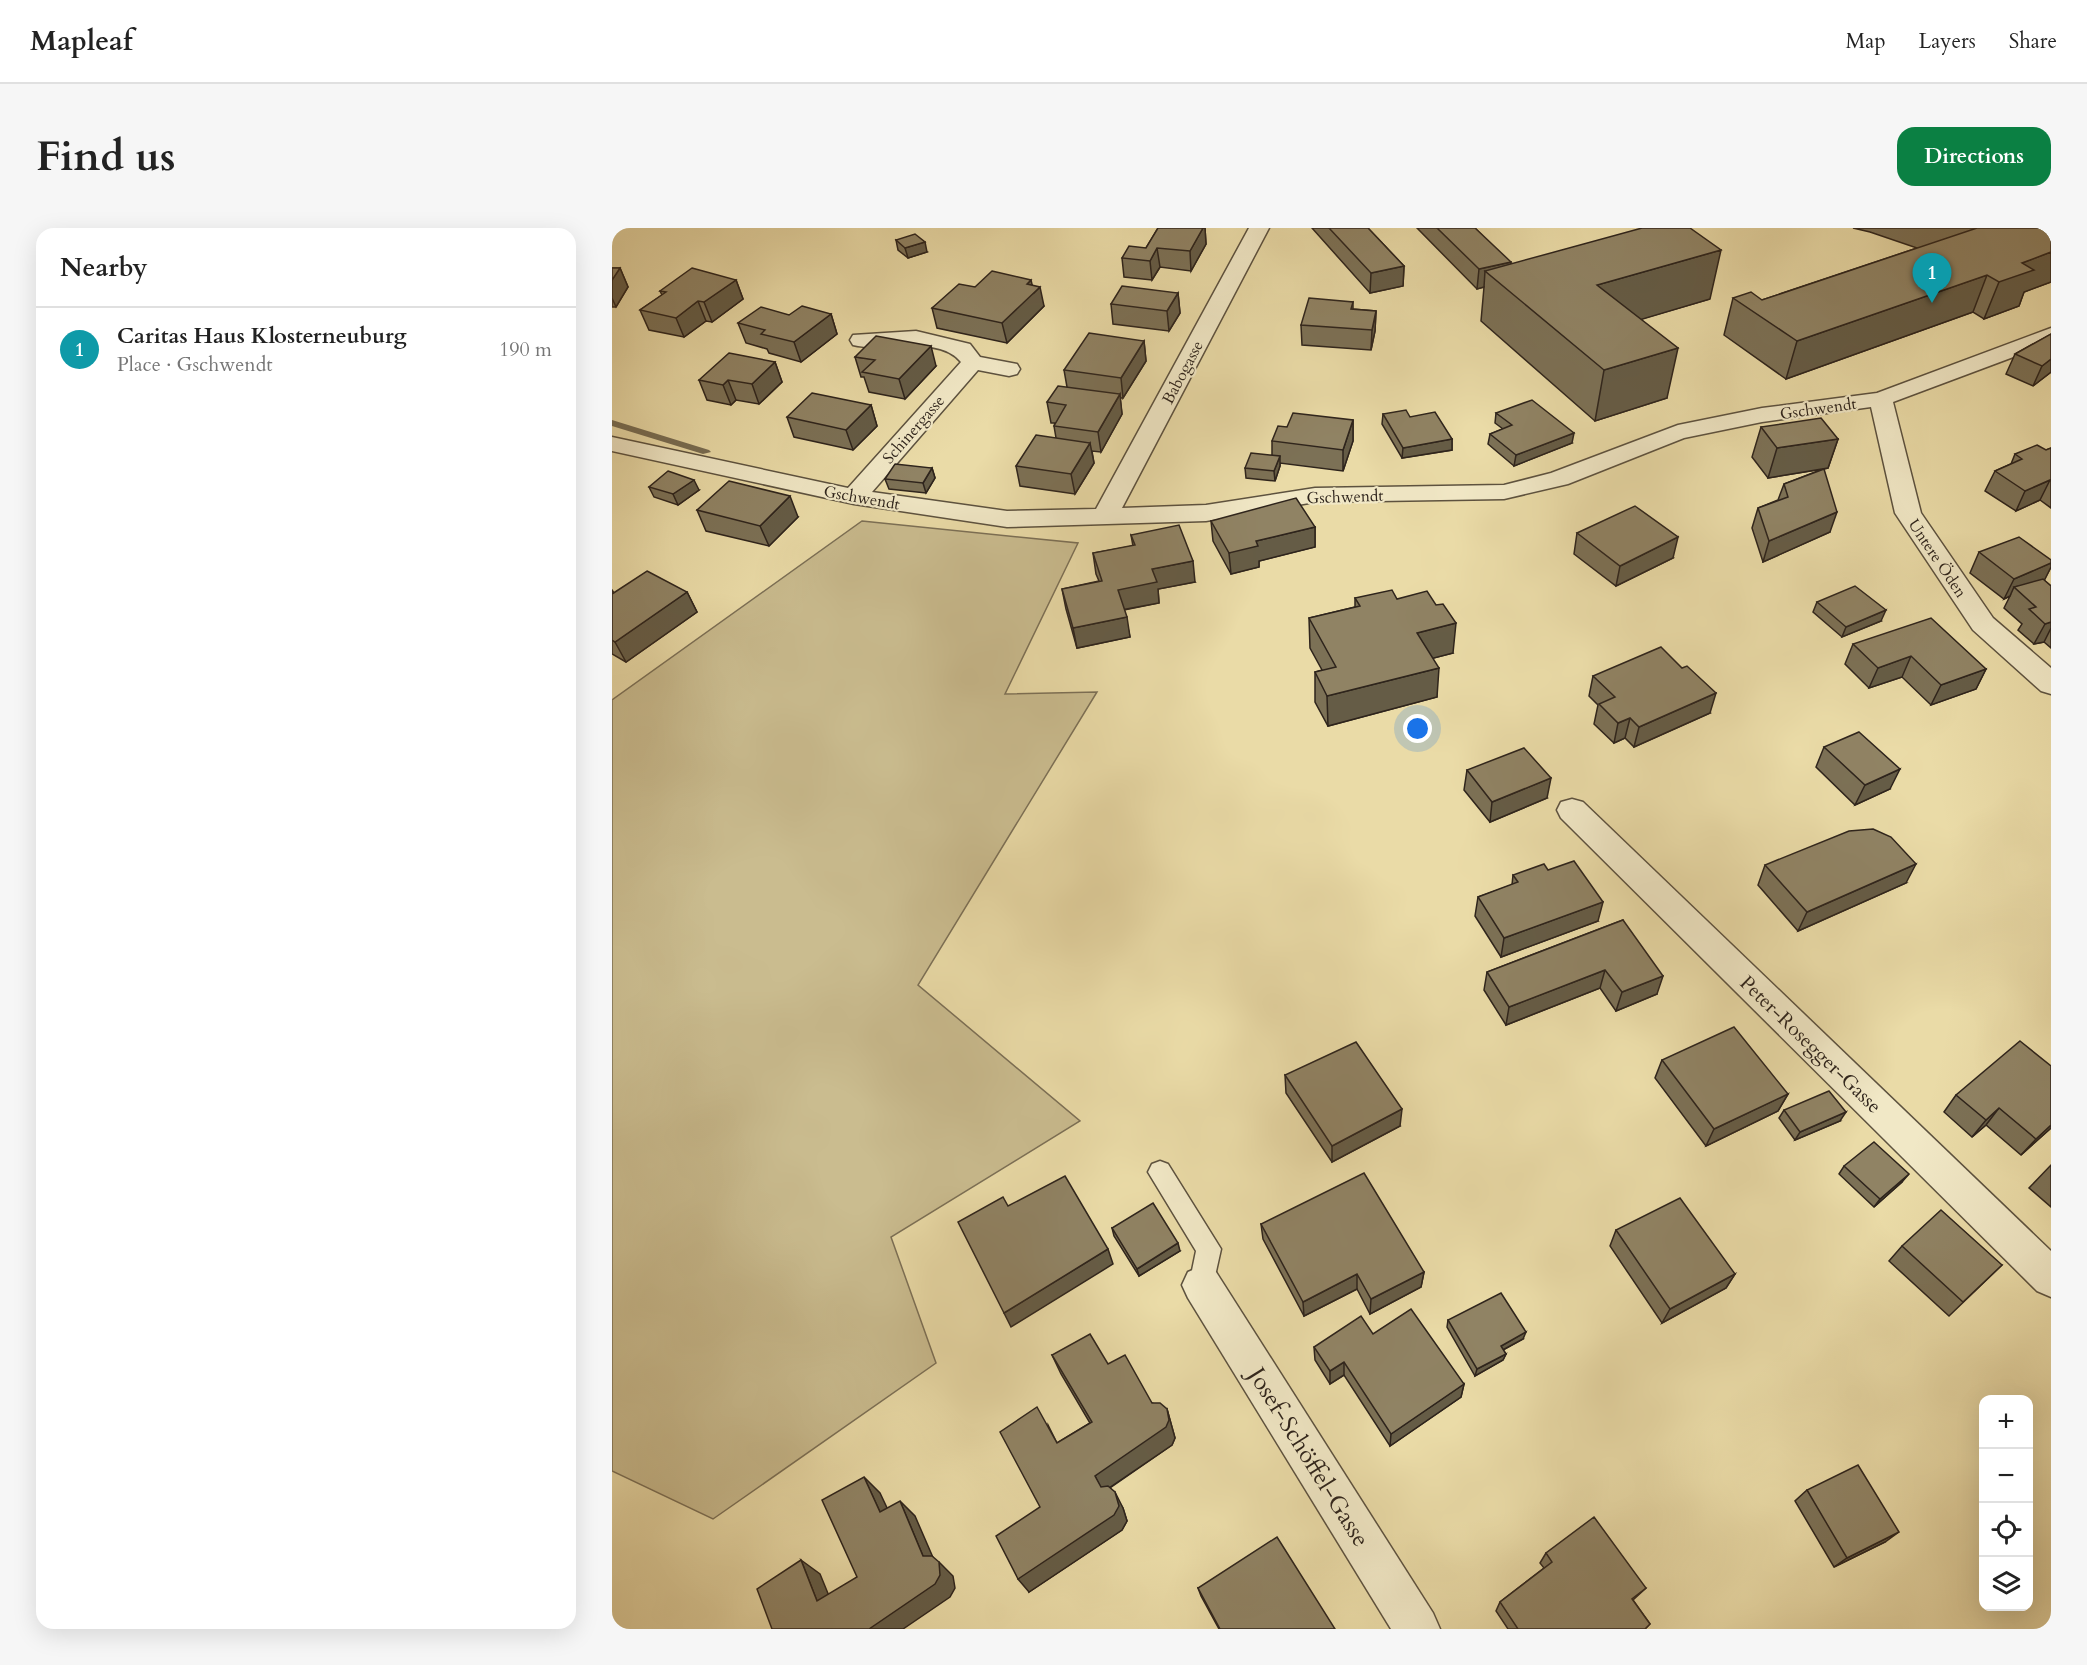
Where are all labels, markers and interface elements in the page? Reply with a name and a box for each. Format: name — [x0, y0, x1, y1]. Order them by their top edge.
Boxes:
text: Mapleaf — [30, 22, 133, 60]
text: Map — [1846, 27, 1886, 56]
text: Layers — [1919, 27, 1976, 56]
text: Share — [2009, 27, 2057, 56]
button: Directions — [1897, 127, 2051, 186]
text: Find us — [36, 128, 176, 185]
text: Nearby — [60, 250, 148, 285]
pin: 1 — [1912, 254, 1952, 303]
text: Caritas Haus Klosterneuburg — [117, 321, 407, 351]
text: 1 — [74, 336, 85, 363]
text: 190 m — [499, 336, 552, 363]
street label: Babogasse — [1157, 337, 1209, 408]
text: Place · Gschwendt — [117, 351, 273, 378]
street label: Schinergasse — [878, 390, 950, 469]
street label: Gschwendt — [1779, 393, 1858, 425]
street label: Gschwendt — [822, 480, 902, 515]
street label: Gschwendt — [1306, 485, 1384, 509]
street label: Untere Öden — [1903, 515, 1972, 602]
your location — [1403, 714, 1432, 743]
street label: Peter-Rosegger-Gasse — [1734, 969, 1888, 1119]
street label: Josef-Schöffel-Gasse — [1239, 1359, 1377, 1553]
map controls — [1979, 1395, 2033, 1611]
button: + — [1979, 1395, 2033, 1449]
button: − — [1979, 1449, 2033, 1503]
button: locate — [1979, 1503, 2033, 1557]
button: layers — [1979, 1557, 2033, 1611]

